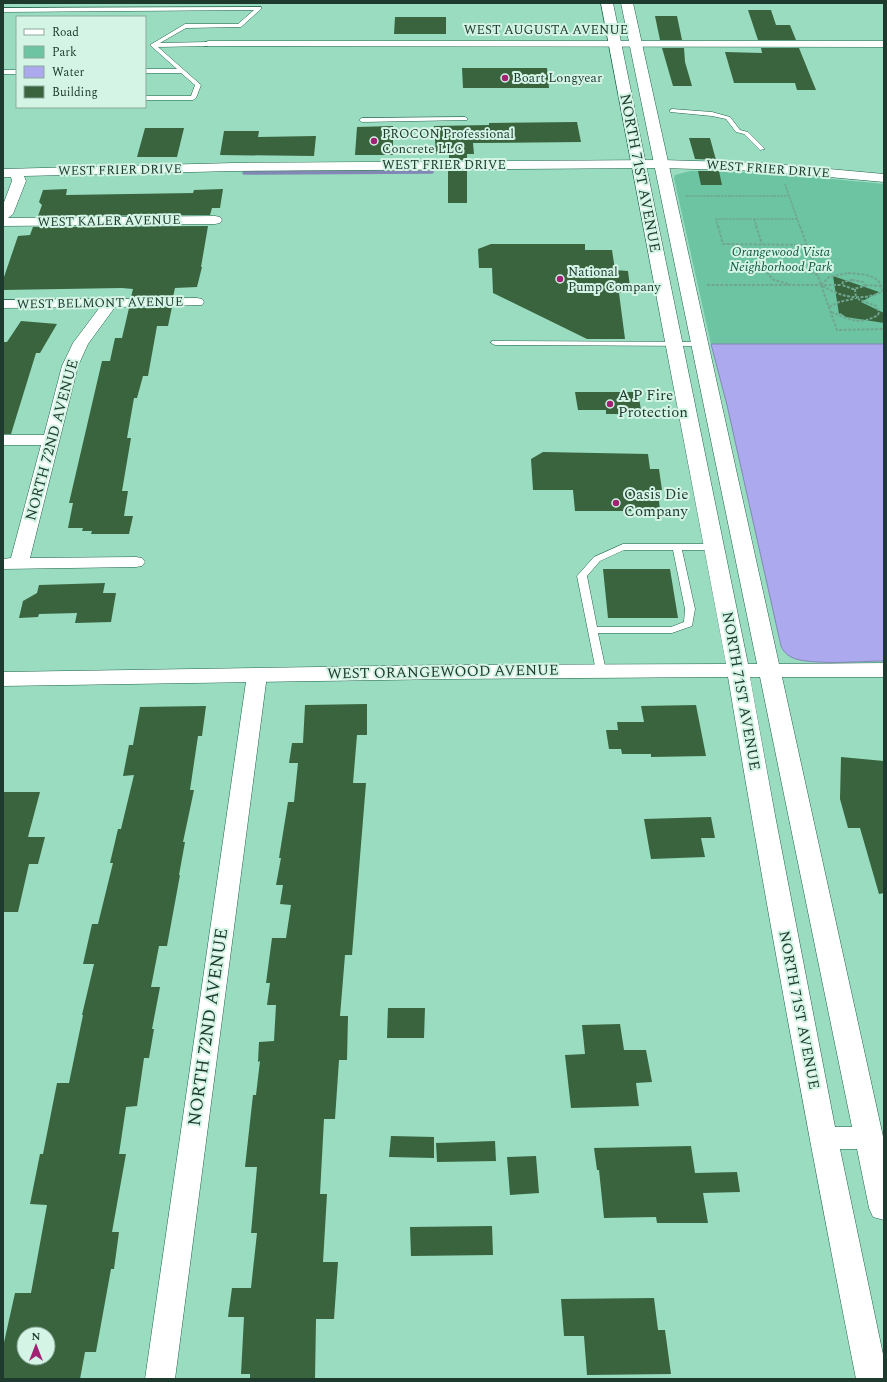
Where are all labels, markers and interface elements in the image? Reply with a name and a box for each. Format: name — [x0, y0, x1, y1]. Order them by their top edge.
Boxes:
legend — [16, 16, 146, 108]
street label: WEST AUGUSTA AVENUE — [464, 20, 628, 40]
text: Road — [52, 23, 79, 42]
text: Park — [52, 43, 77, 62]
text: Water — [52, 63, 84, 82]
place label: Boart Longyear — [513, 68, 602, 88]
marker: Boart Longyear — [500, 73, 510, 83]
text: Building — [52, 83, 98, 102]
street label: NORTH 71ST AVENUE — [613, 92, 667, 254]
place label: PROCON Professional Concrete LLC — [382, 124, 514, 159]
marker: PROCON Professional Concrete LLC — [369, 136, 379, 146]
street label: WEST FRIER DRIVE — [382, 155, 506, 175]
street label: WEST FRIER DRIVE — [705, 155, 831, 183]
street label: WEST FRIER DRIVE — [58, 159, 182, 181]
street label: WEST KALER AVENUE — [37, 210, 181, 232]
park label: Orangewood Vista Neighborhood Park — [730, 242, 832, 277]
place label: National Pump Company — [568, 262, 661, 297]
marker: National Pump Company — [555, 274, 565, 284]
street label: WEST BELMONT AVENUE — [17, 292, 183, 314]
street label: NORTH 72ND AVENUE — [19, 357, 85, 523]
place label: A P Fire Protection — [618, 384, 688, 424]
marker: A P Fire Protection — [605, 399, 615, 409]
place label: Oasis Die Company — [624, 483, 688, 523]
marker: Oasis Die Company — [611, 498, 621, 508]
street label: NORTH 71ST AVENUE — [716, 610, 766, 772]
street label: WEST ORANGEWOOD AVENUE — [327, 658, 559, 686]
street label: NORTH 72ND AVENUE — [181, 926, 235, 1128]
street label: NORTH 71ST AVENUE — [772, 929, 826, 1091]
north arrow — [16, 1326, 56, 1366]
text: N — [32, 1328, 41, 1345]

